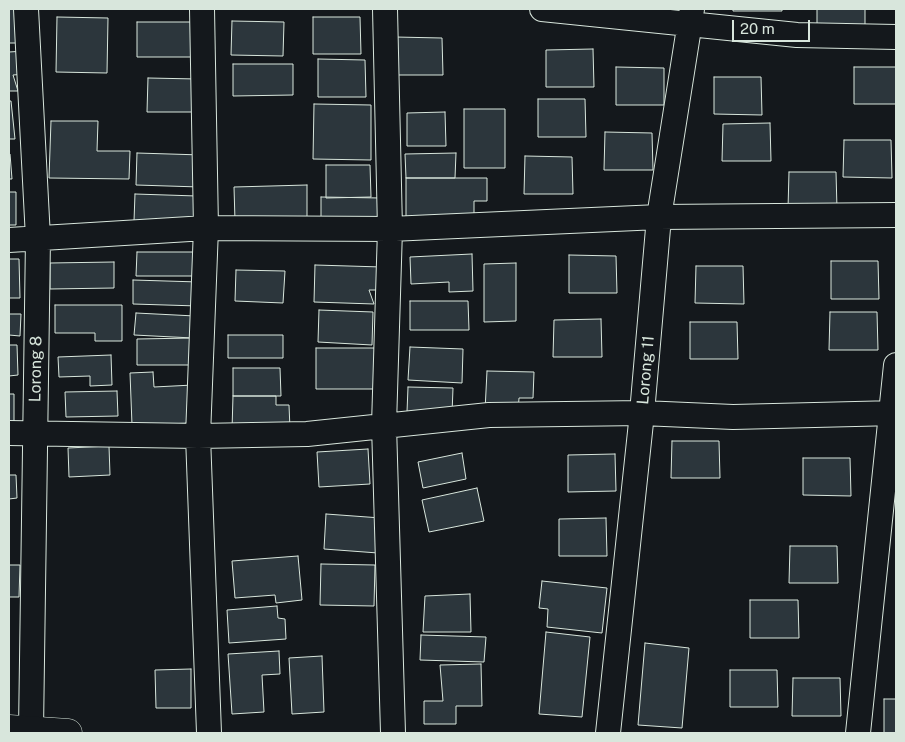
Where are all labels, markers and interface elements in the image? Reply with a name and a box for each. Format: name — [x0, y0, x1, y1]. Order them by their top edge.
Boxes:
scale bar — [735, 10, 812, 42]
text: 20 m — [740, 20, 775, 37]
street label: Lorong 11 — [633, 335, 659, 405]
street label: Lorong 8 — [26, 336, 46, 402]

